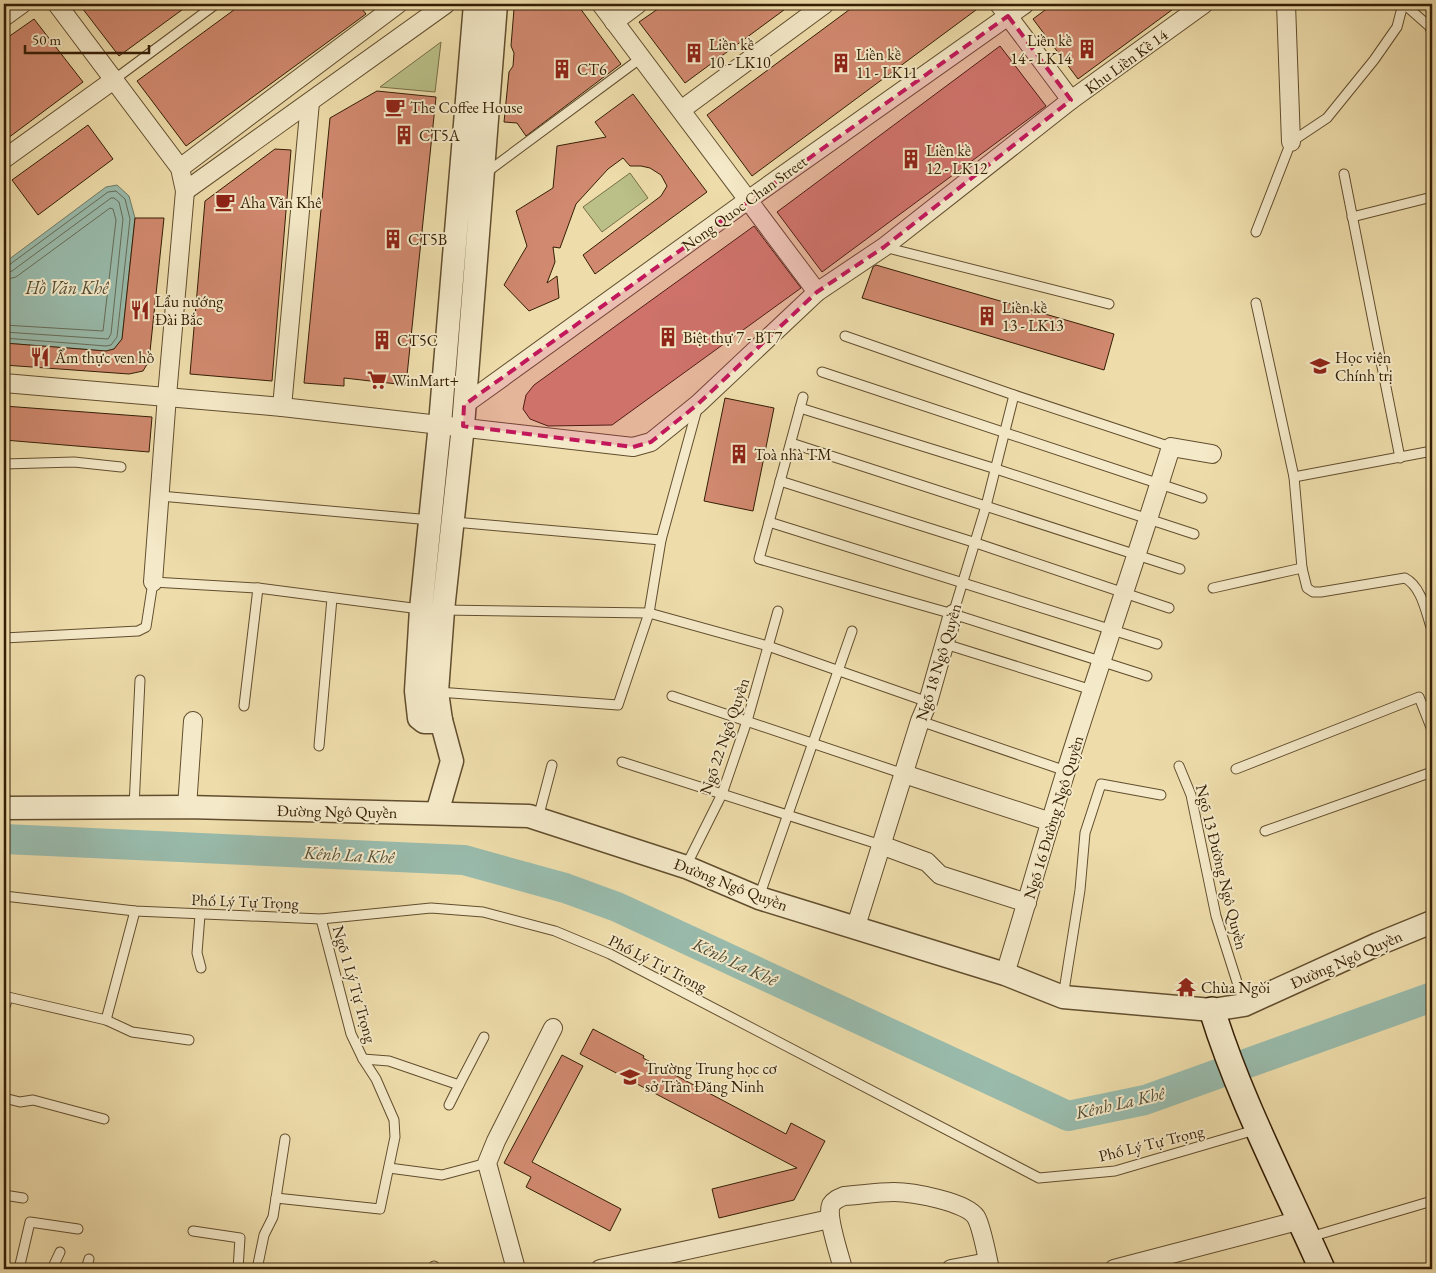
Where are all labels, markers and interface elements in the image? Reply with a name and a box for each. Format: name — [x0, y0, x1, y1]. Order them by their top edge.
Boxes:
scale bar — [25, 22, 149, 54]
street label: Khu Liền Kề 14 — [1081, 24, 1172, 99]
text: 50 m — [32, 30, 61, 49]
place label: Liền kề 14 - LK14 — [1010, 30, 1072, 69]
place label: Liền kề 10 - LK10 — [709, 34, 771, 73]
building icon: Liền kề 14 - LK14 — [1076, 38, 1098, 60]
building icon: Liền kề 10 - LK10 — [683, 42, 705, 64]
place label: Liền kề 11 - LK11 — [856, 44, 918, 83]
building icon: Liền kề 11 - LK11 — [830, 52, 852, 74]
building icon: CT6 — [551, 58, 573, 80]
place label: CT6 — [577, 59, 607, 80]
cafe icon: The Coffee House — [384, 96, 406, 118]
place label: The Coffee House — [410, 97, 523, 118]
building icon: CT5A — [393, 124, 415, 146]
place label: CT5A — [419, 125, 461, 146]
place label: Liền kề 12 - LK12 — [926, 140, 988, 179]
building icon: Liền kề 12 - LK12 — [900, 148, 922, 170]
street label: Nong Quoc Chan Street — [677, 151, 811, 256]
cafe icon: Aha Văn Khê — [214, 191, 236, 213]
place label: Aha Văn Khê — [239, 192, 321, 213]
building icon: CT5B — [382, 228, 404, 250]
place label: CT5B — [408, 229, 447, 250]
water label: Hồ Văn Khê — [25, 276, 109, 299]
place label: Lẩu nướng Đài Bắc — [155, 291, 224, 330]
place label: Liền kề 13 - LK13 — [1002, 297, 1064, 336]
restaurant icon: Lẩu nướng Đài Bắc — [129, 299, 151, 321]
building icon: Liền kề 13 - LK13 — [976, 305, 998, 327]
building icon: Biệt thự 7 - BT7 — [657, 326, 679, 348]
place label: Biệt thự 7 - BT7 — [683, 327, 782, 348]
building icon: CT5C — [371, 329, 393, 351]
place label: CT5C — [397, 330, 438, 351]
restaurant icon: Ẩm thực ven hồ — [29, 346, 51, 368]
place label: Ẩm thực ven hồ — [54, 347, 154, 368]
place label: Học viện Chính trị — [1335, 347, 1393, 386]
school or university icon: Học viện Chính trị — [1309, 355, 1331, 377]
supermarket icon: WinMart+ — [366, 369, 388, 391]
place label: WinMart+ — [392, 370, 459, 391]
building icon: Toà nhà TM — [728, 443, 750, 465]
place label: Toà nhà TM — [754, 444, 832, 465]
street label: Ngõ 18 Ngô Quyền — [911, 600, 967, 724]
street label: Ngõ 22 Ngô Quyền — [695, 675, 754, 797]
street label: Ngõ 16 Đường Ngô Quyền — [1019, 732, 1088, 901]
street label: Ngõ 13 Đường Ngô Quyền — [1191, 782, 1252, 953]
street label: Đường Ngô Quyền — [277, 800, 398, 823]
water label: Kênh La Khê — [302, 841, 396, 868]
street label: Đường Ngô Quyền — [671, 853, 791, 916]
street label: Phố Lý Tự Trọng — [191, 889, 300, 914]
street label: Ngõ 1 Lý Tự Trọng — [328, 923, 382, 1046]
street label: Đường Ngô Quyền — [1287, 925, 1406, 994]
street label: Phố Lý Tự Trọng — [605, 930, 711, 998]
water label: Kênh La Khê — [688, 932, 782, 991]
temple icon: Chùa Ngòi — [1175, 976, 1197, 998]
place label: Chùa Ngòi — [1201, 977, 1270, 998]
place label: Trường Trung học cơ sở Trần Đăng Ninh — [645, 1058, 778, 1097]
school or university icon: Trường Trung học cơ sở Trần Đăng Ninh — [619, 1066, 641, 1088]
water label: Kênh La Khê — [1072, 1081, 1167, 1124]
street label: Phố Lý Tự Trọng — [1096, 1120, 1207, 1167]

